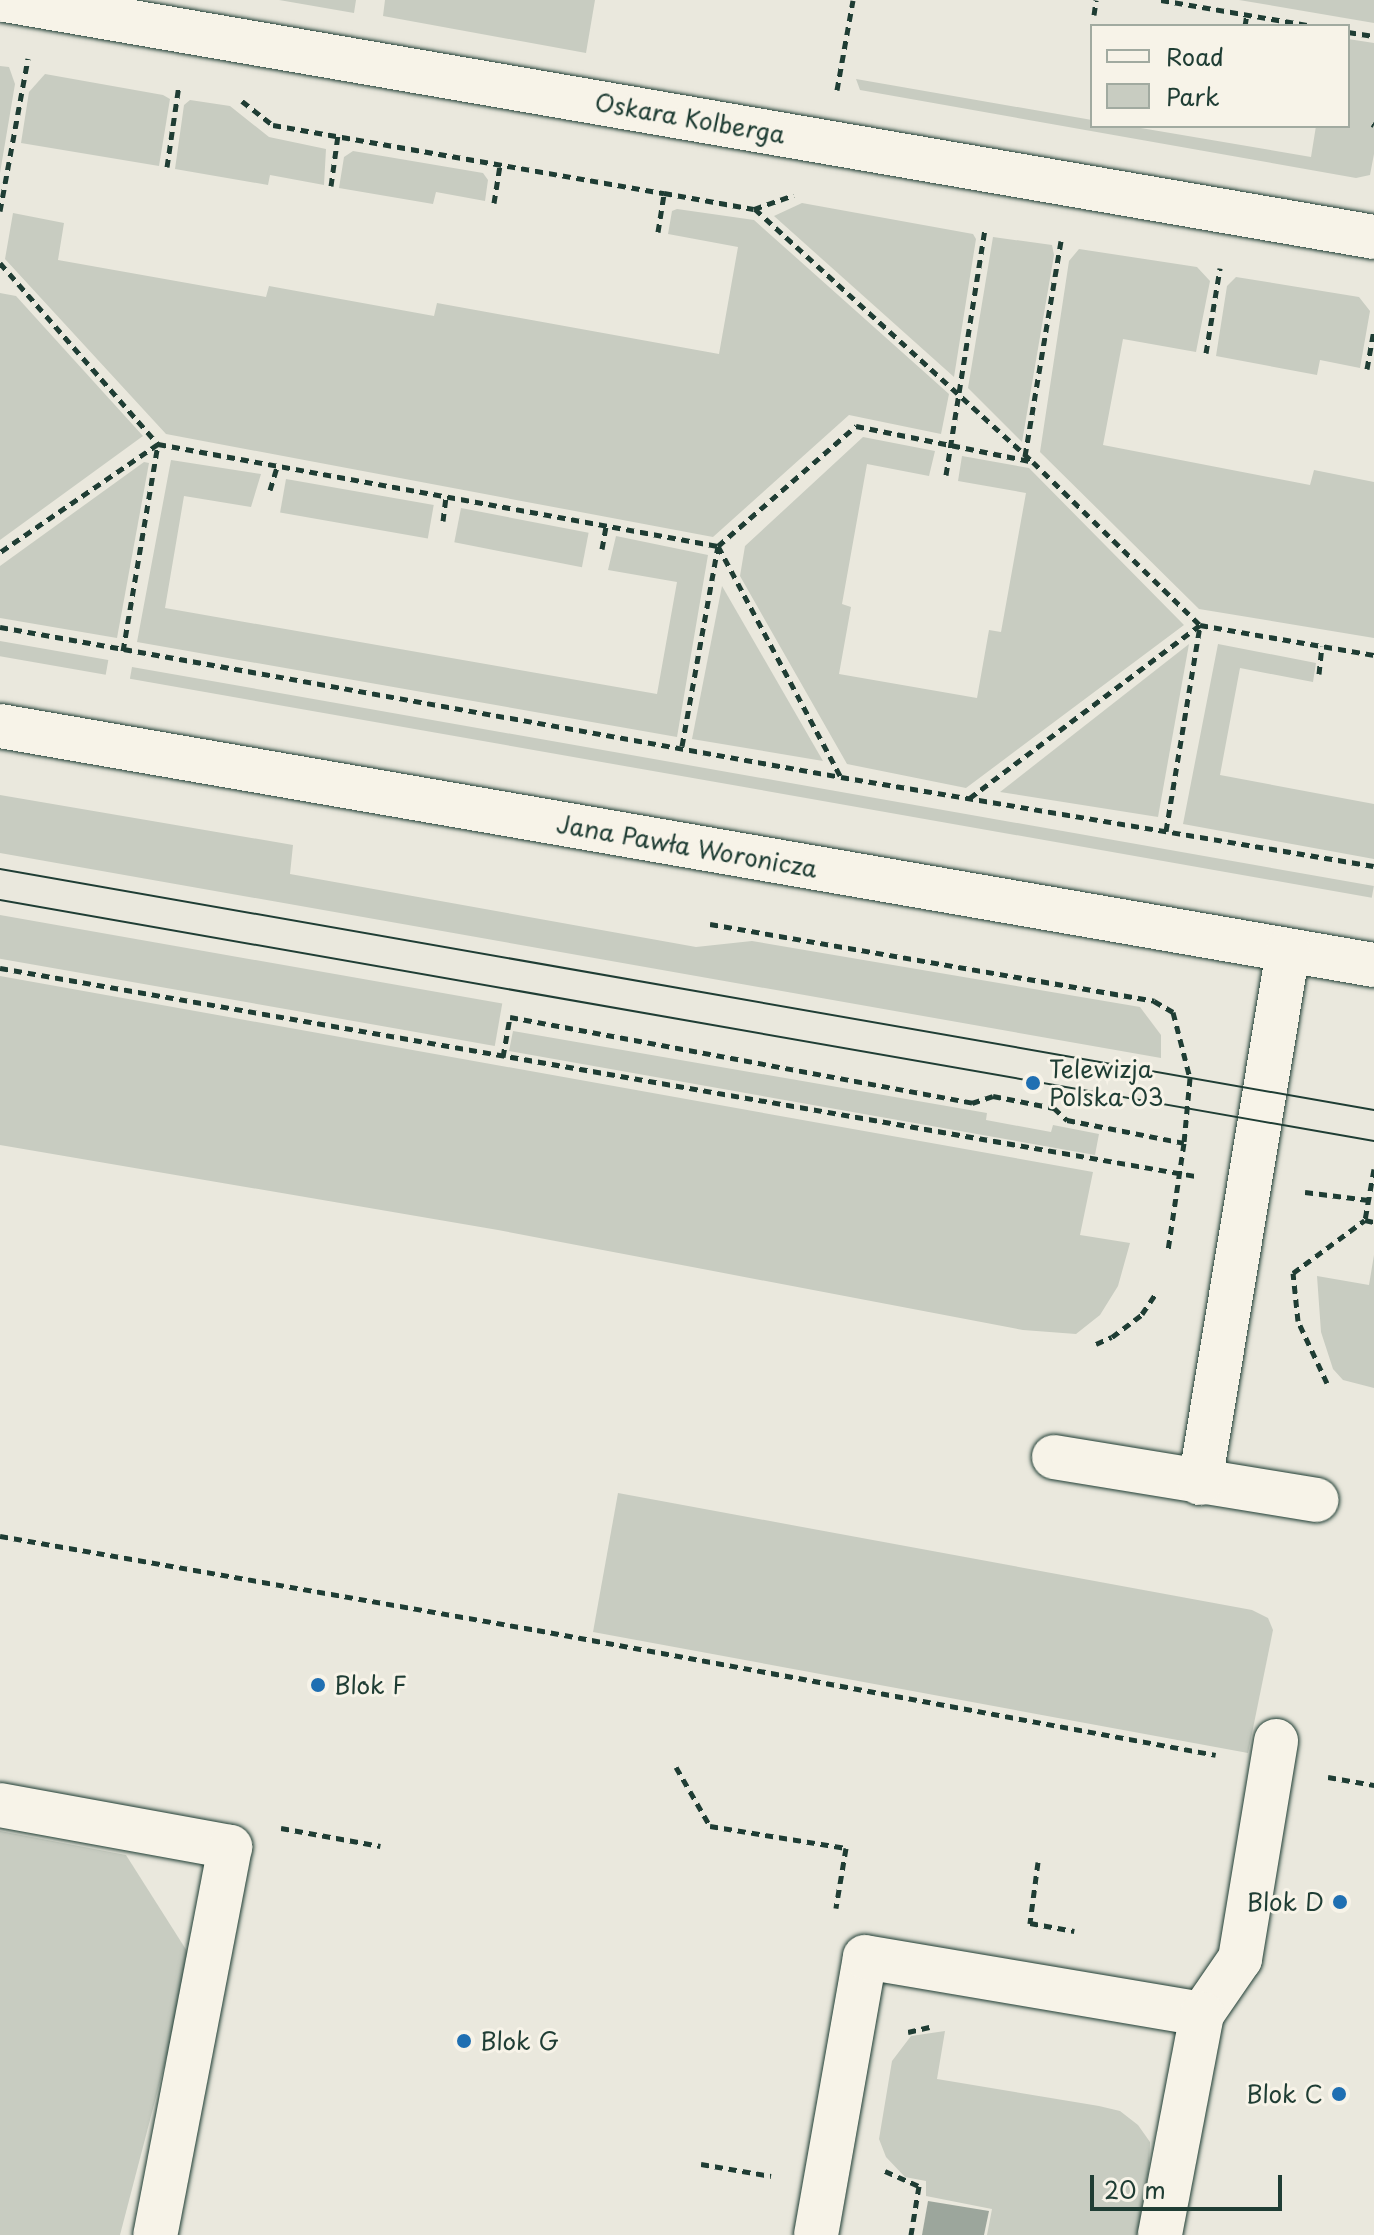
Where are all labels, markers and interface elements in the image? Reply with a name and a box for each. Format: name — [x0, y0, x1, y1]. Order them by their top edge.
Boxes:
legend — [1090, 24, 1350, 128]
text: Road — [1166, 38, 1224, 74]
text: Park — [1166, 78, 1220, 114]
street label: Oskara Kolberga — [592, 87, 788, 149]
street label: Jana Pawła Woronicza — [555, 809, 819, 883]
place label: Telewizja Polska 03 — [1049, 1055, 1163, 1111]
marker: Telewizja Polska 03 — [1024, 1074, 1042, 1092]
place label: Blok F — [334, 1671, 407, 1699]
marker: Blok F — [309, 1676, 327, 1694]
place label: Blok D — [1246, 1888, 1324, 1916]
marker: Blok D — [1331, 1893, 1349, 1911]
place label: Blok G — [480, 2027, 559, 2055]
marker: Blok G — [455, 2032, 473, 2050]
place label: Blok C — [1246, 2080, 1323, 2108]
marker: Blok C — [1330, 2085, 1348, 2103]
scale bar — [1094, 2159, 1286, 2209]
text: 20 m — [1104, 2171, 1166, 2207]

